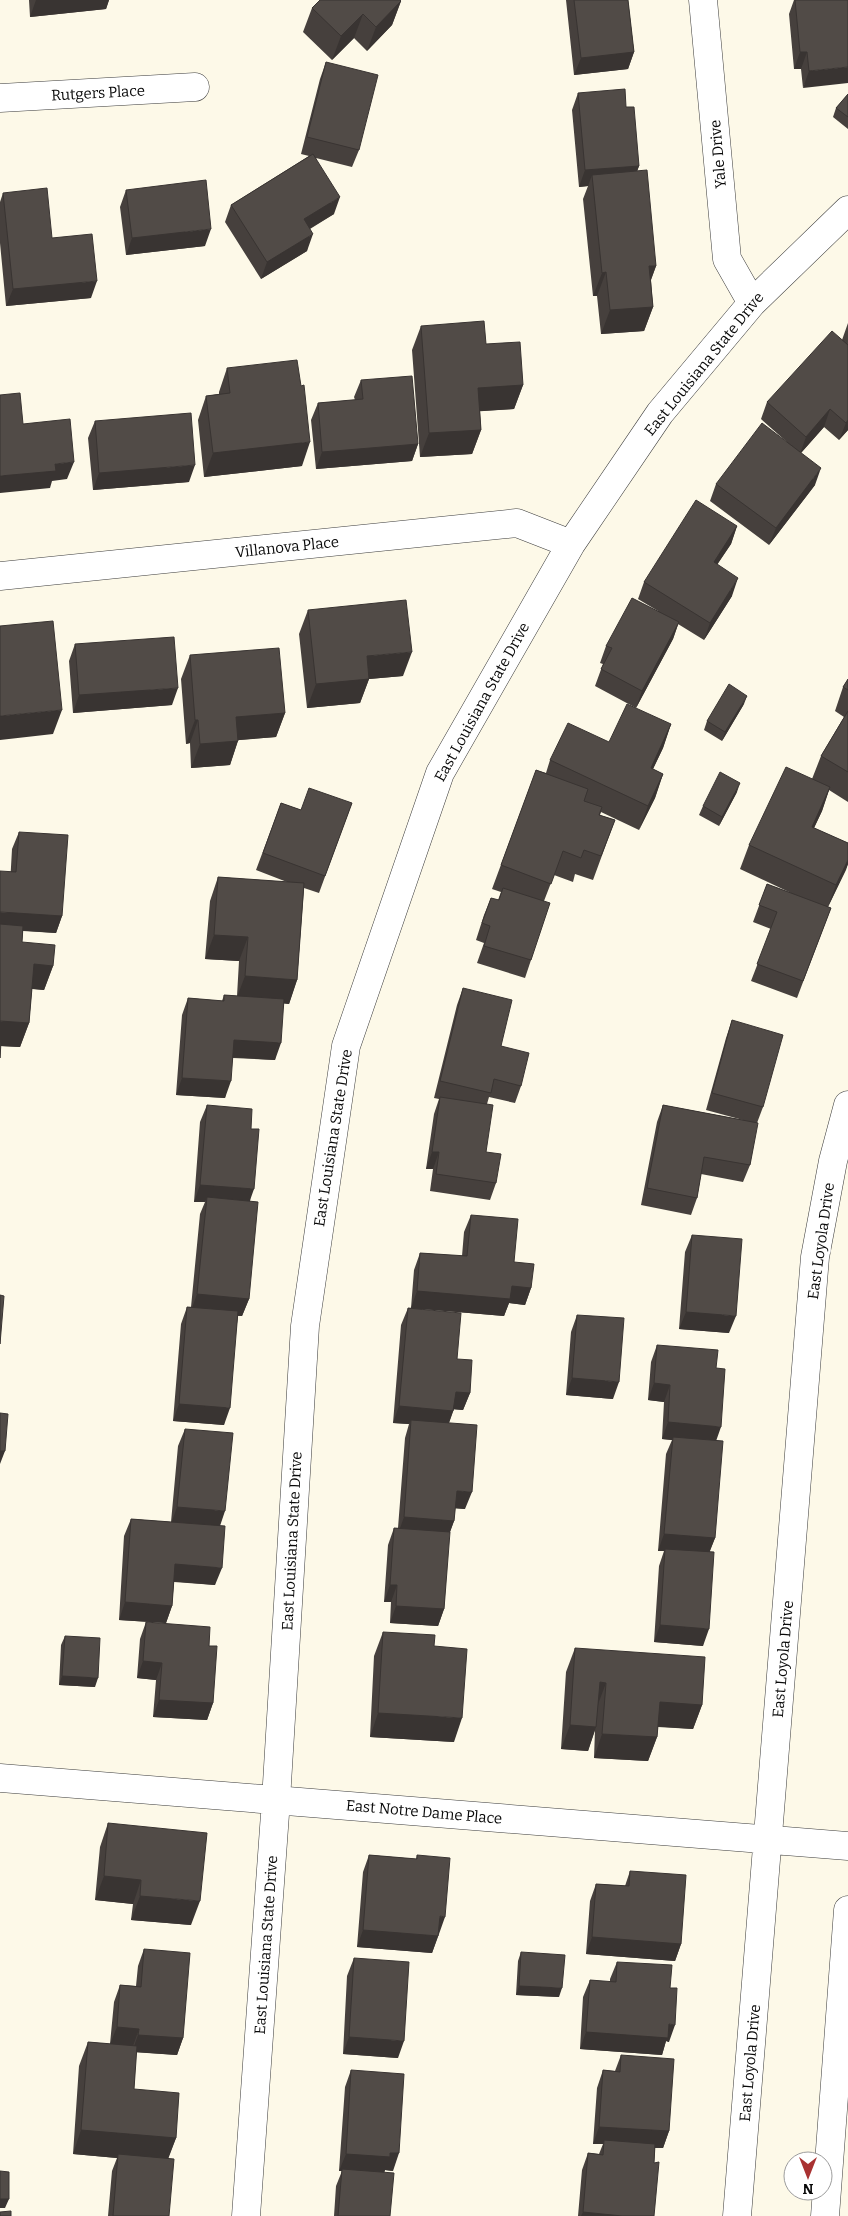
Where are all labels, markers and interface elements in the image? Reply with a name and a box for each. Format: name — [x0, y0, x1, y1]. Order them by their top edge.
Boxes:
street label: Rutgers Place — [51, 82, 145, 104]
street label: Yale Drive — [706, 119, 730, 189]
street label: East Louisiana State Drive — [641, 289, 767, 439]
street label: Villanova Place — [234, 533, 340, 561]
street label: East Louisiana State Drive — [431, 619, 533, 785]
street label: East Louisiana State Drive — [310, 1048, 356, 1228]
street label: East Loyola Drive — [804, 1181, 838, 1301]
street label: East Louisiana State Drive — [278, 1451, 306, 1631]
street label: East Loyola Drive — [769, 1600, 797, 1718]
street label: East Notre Dame Place — [345, 1796, 503, 1828]
street label: East Louisiana State Drive — [251, 1855, 281, 2035]
street label: East Loyola Drive — [736, 2004, 764, 2122]
north arrow — [783, 2151, 833, 2201]
text: N — [802, 2180, 813, 2197]

